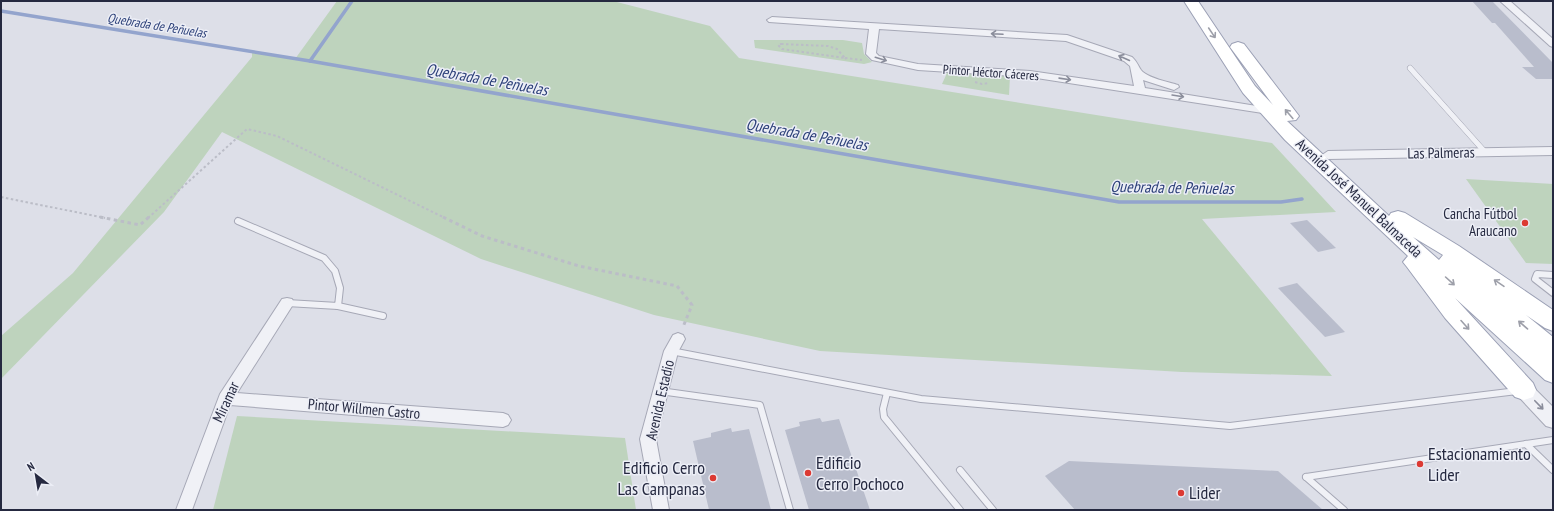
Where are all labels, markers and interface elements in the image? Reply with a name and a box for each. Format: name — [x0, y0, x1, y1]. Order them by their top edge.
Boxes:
water label: Quebrada de Peñuelas — [106, 9, 209, 42]
one-way arrow — [1208, 28, 1217, 39]
one-way arrow — [991, 30, 1004, 37]
one-way arrow — [1118, 54, 1130, 61]
one-way arrow — [874, 56, 887, 63]
water label: Quebrada de Peñuelas — [425, 58, 551, 100]
street label: Pintor Héctor Cáceres — [942, 61, 1040, 84]
one-way arrow — [1058, 75, 1071, 83]
one-way arrow — [1171, 92, 1184, 100]
one-way arrow — [1284, 108, 1293, 119]
water label: Quebrada de Peñuelas — [745, 113, 871, 155]
street label: Avenida José Manuel Balmaceda — [1292, 134, 1427, 261]
street label: Las Palmeras — [1407, 142, 1475, 163]
water label: Quebrada de Peñuelas — [1110, 176, 1235, 198]
place label: Cancha Fútbol Araucano — [1443, 204, 1517, 240]
marker: Cancha Fútbol Araucano — [1520, 218, 1530, 228]
one-way arrow — [1445, 277, 1455, 286]
one-way arrow — [1493, 279, 1504, 287]
one-way arrow — [1460, 320, 1469, 330]
one-way arrow — [1518, 321, 1529, 330]
street label: Avenida Estadio — [641, 358, 678, 442]
street label: Miramar — [208, 378, 244, 425]
street label: Pintor Willmen Castro — [307, 394, 421, 423]
one-way arrow — [1534, 400, 1544, 410]
place label: Estacionamiento Lider — [1428, 442, 1531, 486]
place label: Edificio Cerro Pochoco — [816, 451, 904, 495]
north arrow — [16, 455, 56, 495]
place label: Edificio Cerro Las Campanas — [618, 456, 705, 500]
text: N — [25, 459, 37, 474]
marker: Estacionamiento Lider — [1415, 459, 1425, 469]
marker: Edificio Cerro Pochoco — [803, 468, 813, 478]
marker: Edificio Cerro Las Campanas — [708, 473, 718, 483]
place label: Lider — [1189, 481, 1221, 504]
marker: Lider — [1176, 488, 1186, 498]

